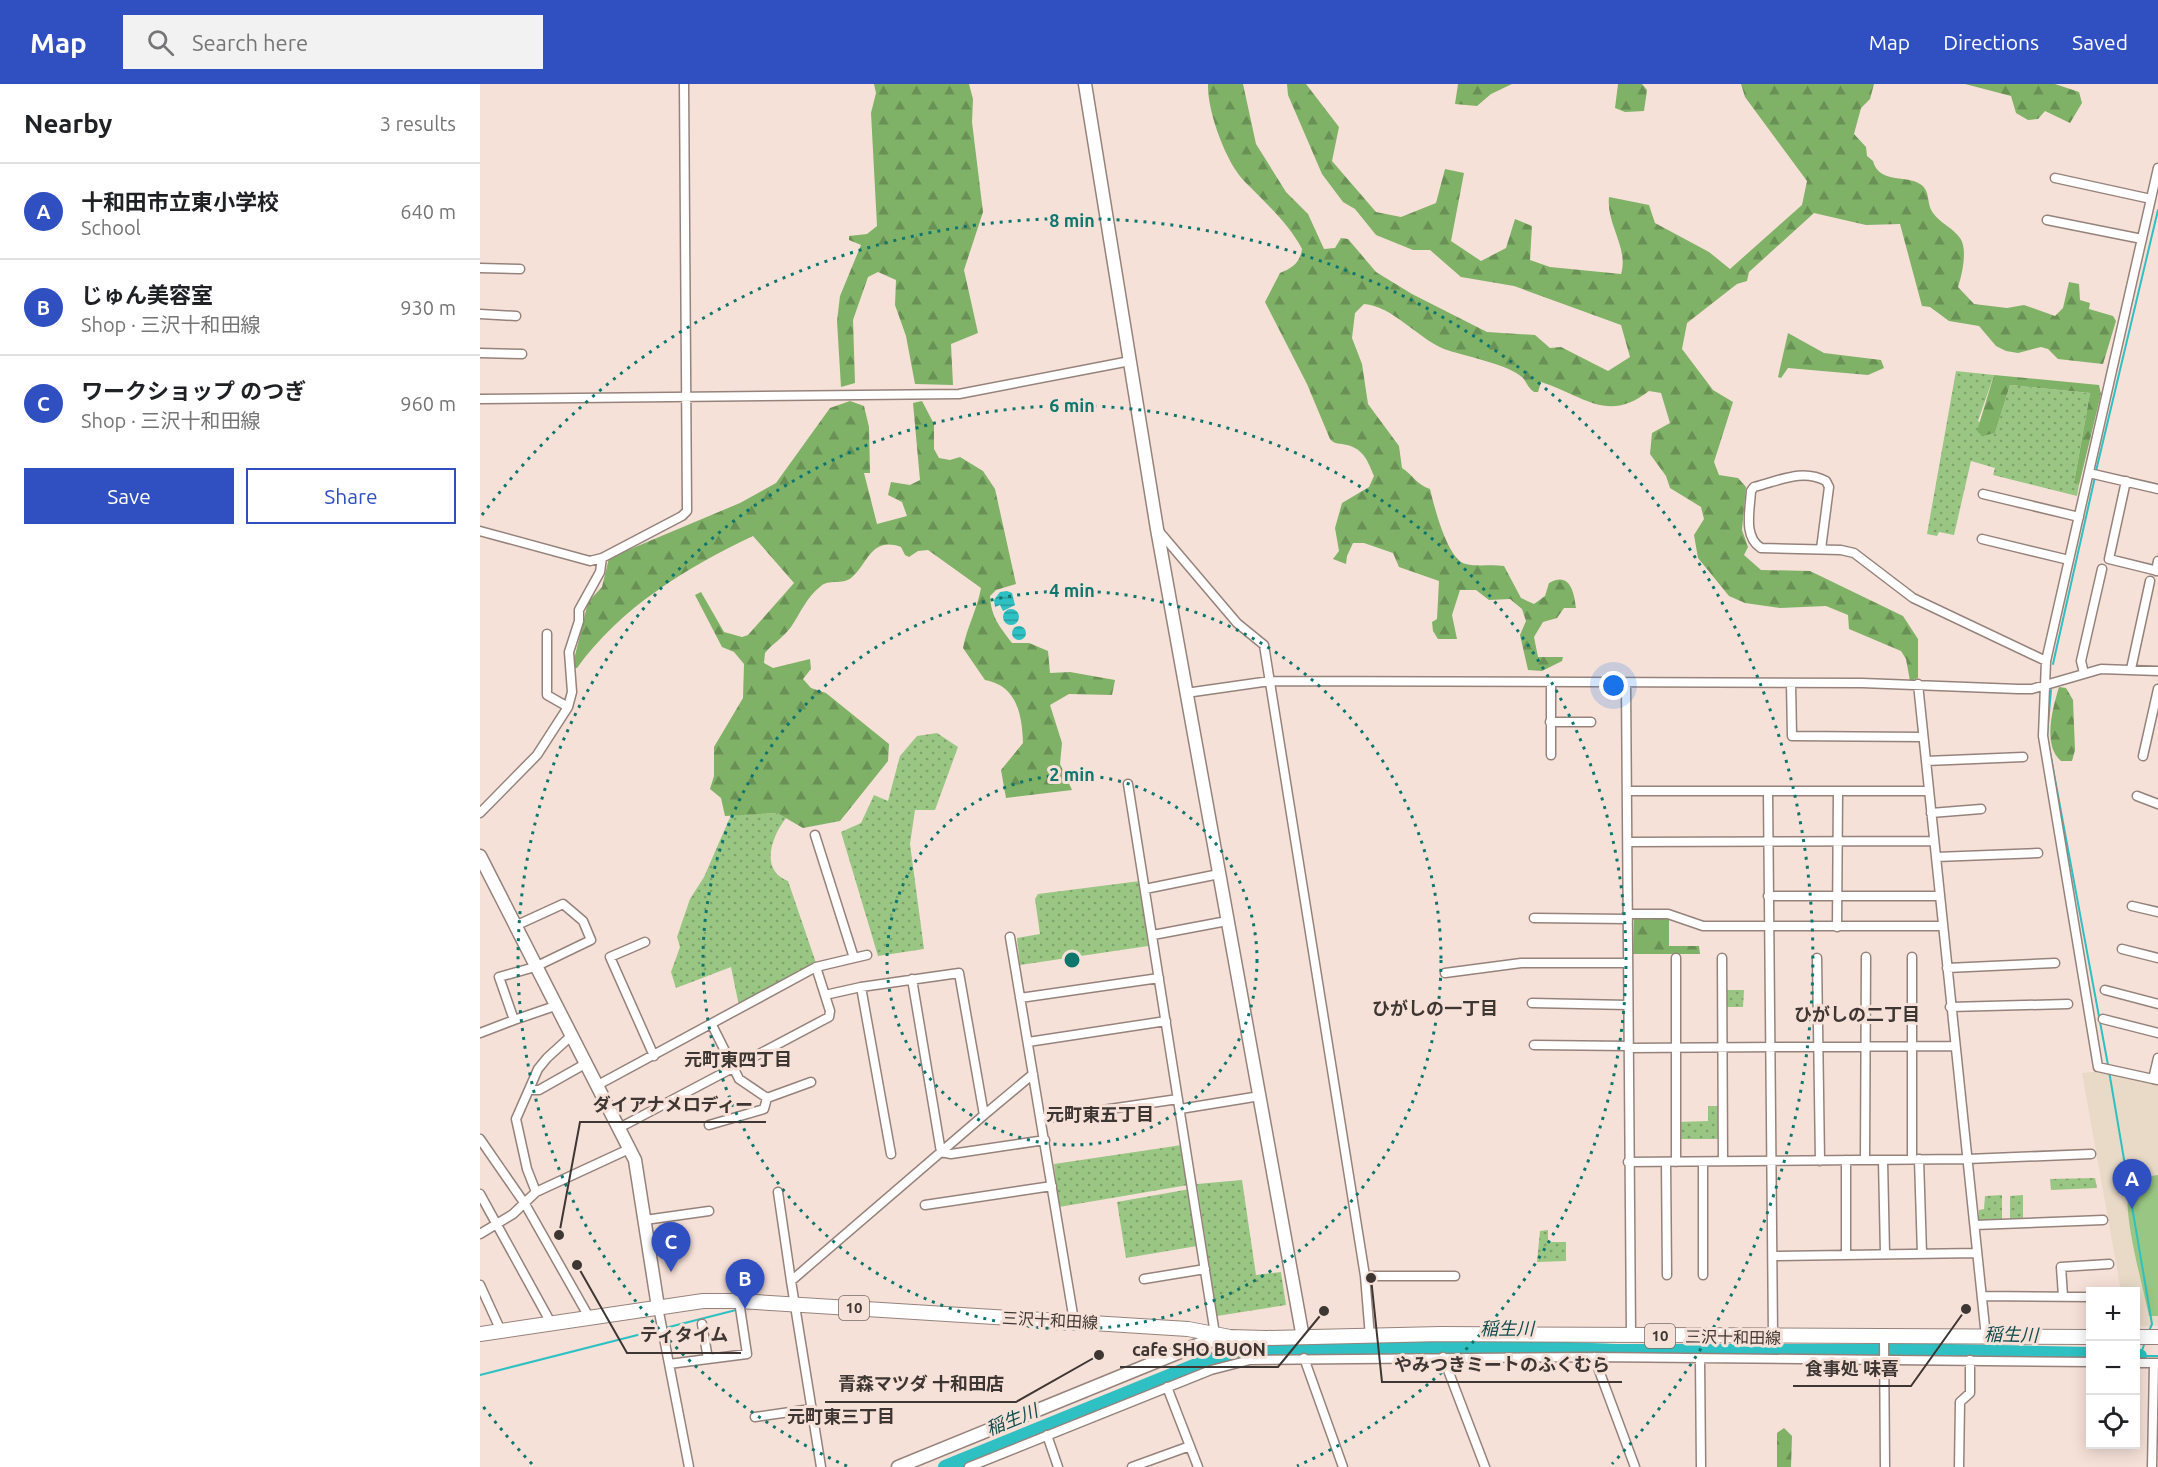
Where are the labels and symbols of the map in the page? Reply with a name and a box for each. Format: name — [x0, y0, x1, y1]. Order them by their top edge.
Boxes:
text: 8 min — [1049, 210, 1095, 230]
text: 6 min — [1049, 395, 1095, 415]
text: 4 min — [1049, 580, 1095, 600]
your location — [1599, 671, 1628, 700]
text: 2 min — [1049, 764, 1095, 784]
centre of rings — [1062, 950, 1082, 970]
district label: ひがしの一丁目 — [1372, 998, 1498, 1018]
district label: ひがしの二丁目 — [1794, 1004, 1920, 1024]
district label: 元町東四丁目 — [684, 1049, 792, 1069]
callout: ダイアナメロディー — [580, 1086, 766, 1122]
text: ダイアナメロディー — [593, 1094, 753, 1114]
district label: 元町東五丁目 — [1046, 1104, 1154, 1124]
pin: A — [2112, 1160, 2152, 1209]
pin: C — [652, 1222, 690, 1272]
pin: B — [726, 1260, 764, 1309]
road number: 10 — [839, 1296, 869, 1320]
street label: 三沢十和田線 — [1002, 1308, 1098, 1332]
callout: ティタイム — [627, 1317, 741, 1353]
water label: 稲生川 — [1480, 1318, 1536, 1338]
text: ティタイム — [640, 1324, 728, 1344]
road number: 10 — [1645, 1324, 1675, 1348]
water label: 稲生川 — [1984, 1324, 2040, 1345]
street label: 三沢十和田線 — [1685, 1327, 1781, 1347]
callout: cafe SHO BUON — [1120, 1331, 1278, 1367]
text: cafe SHO BUON — [1132, 1339, 1266, 1359]
callout: やみつきミートのふくむら — [1382, 1346, 1622, 1382]
callout: 食事処 味喜 — [1793, 1350, 1911, 1386]
text: やみつきミートのふくむら — [1394, 1354, 1610, 1374]
text: 食事処 味喜 — [1805, 1358, 1899, 1378]
callout: 青森マツダ 十和田店 — [825, 1366, 1016, 1402]
text: 青森マツダ 十和田店 — [838, 1373, 1004, 1393]
water label: 稲生川 — [983, 1399, 1042, 1438]
district label: 元町東三丁目 — [787, 1406, 895, 1426]

